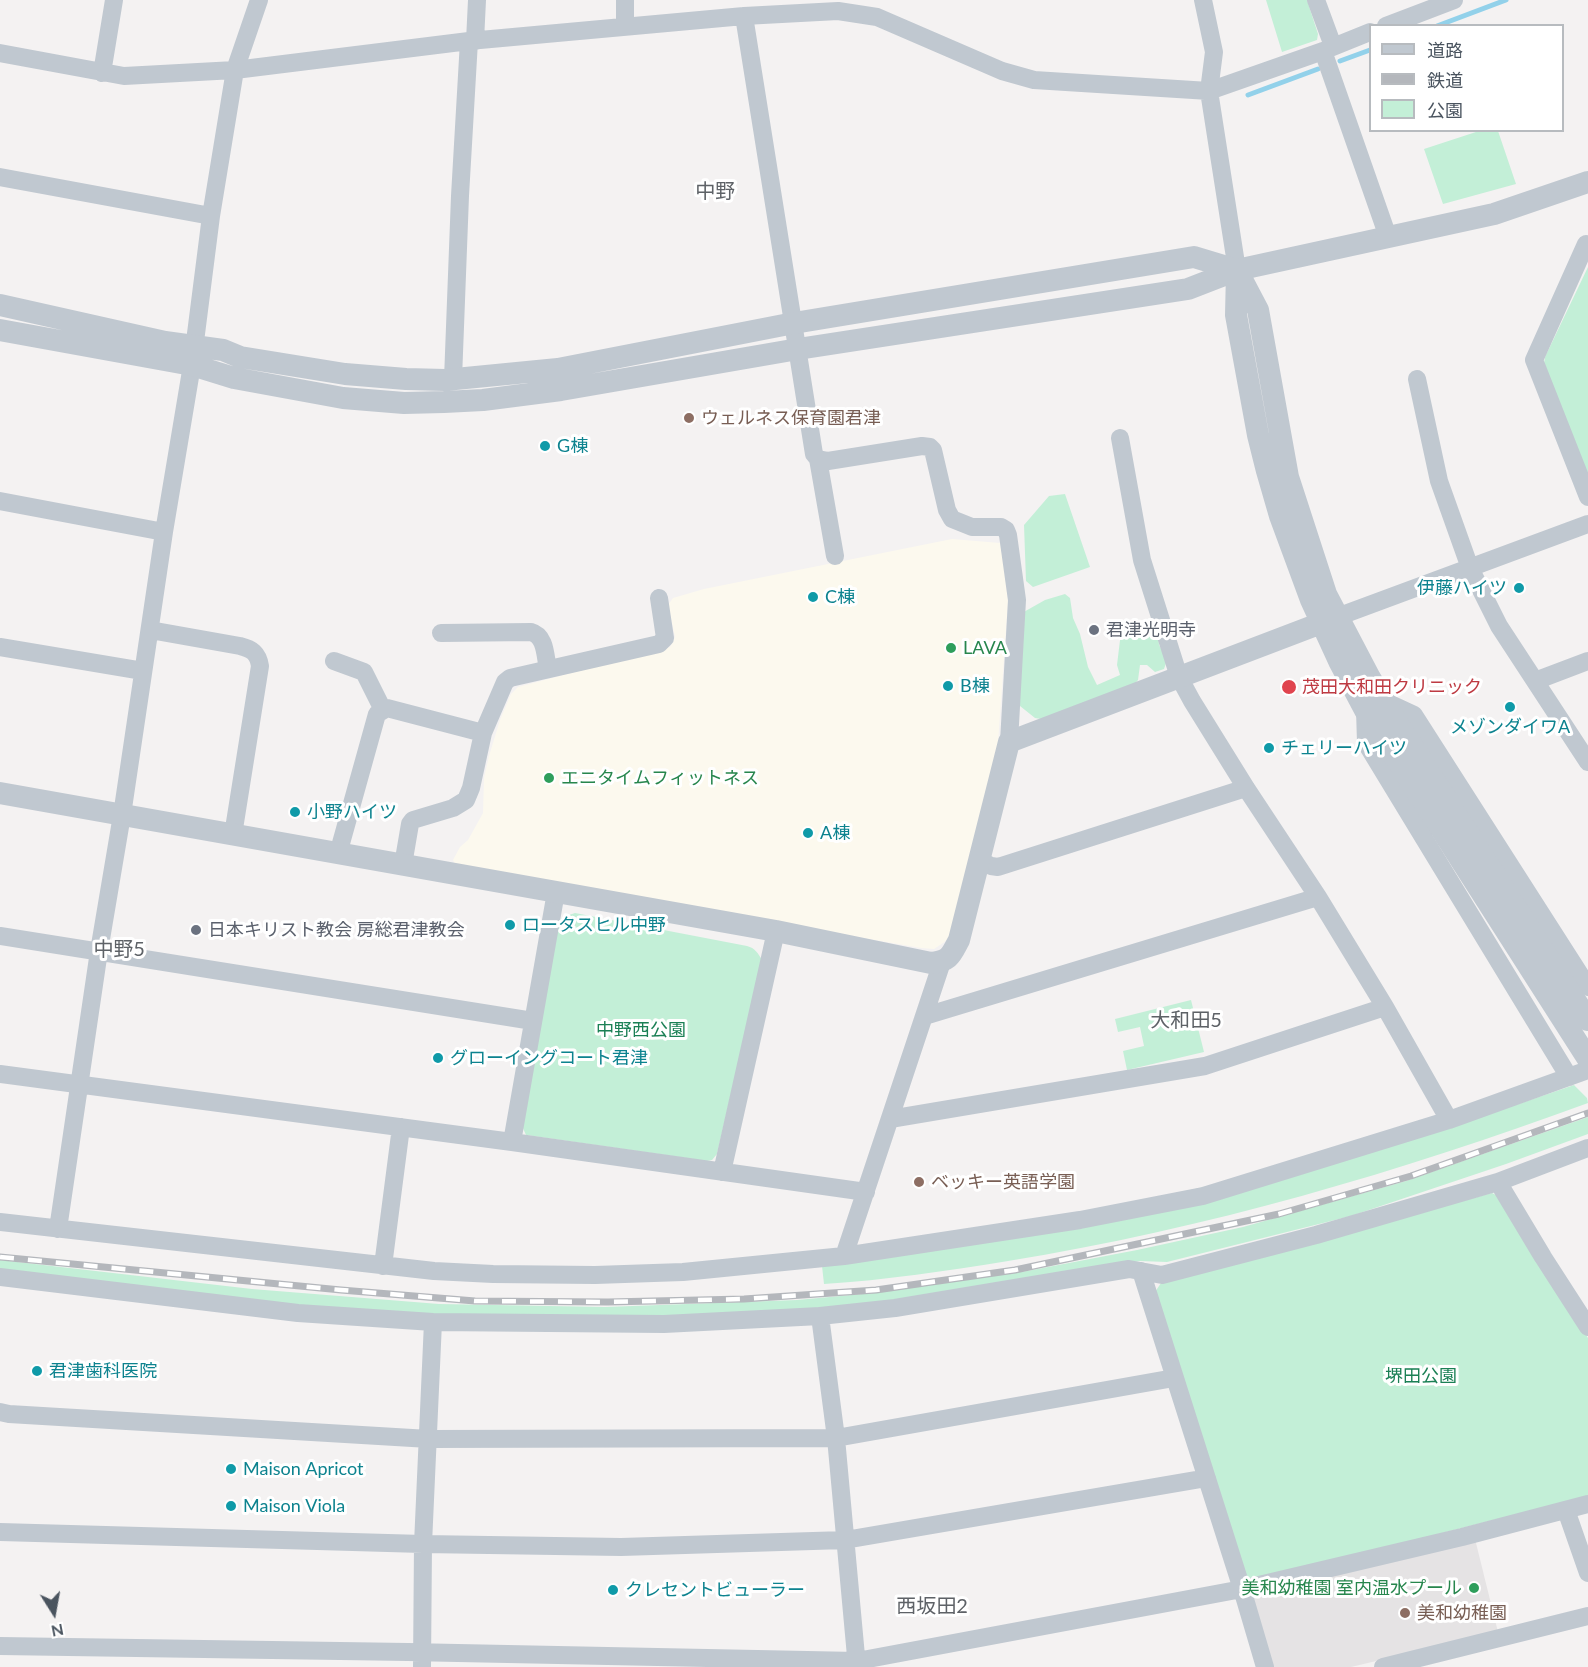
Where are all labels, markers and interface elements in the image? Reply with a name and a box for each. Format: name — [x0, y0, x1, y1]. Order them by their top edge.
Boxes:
legend — [1369, 24, 1564, 132]
text: 道路 — [1427, 39, 1463, 61]
text: 鉄道 — [1427, 69, 1463, 91]
text: 公園 — [1427, 99, 1463, 121]
district label: 中野 — [695, 180, 735, 204]
place label: ウェルネス保育園君津 — [701, 407, 881, 429]
marker: ウェルネス保育園君津 — [682, 411, 696, 425]
place label: G棟 — [557, 435, 588, 457]
marker: G棟 — [538, 439, 552, 453]
place label: 伊藤ハイツ — [1417, 577, 1507, 599]
marker: 伊藤ハイツ — [1512, 581, 1526, 595]
place label: C棟 — [825, 586, 855, 608]
marker: C棟 — [806, 590, 820, 604]
place label: 君津光明寺 — [1106, 619, 1196, 641]
marker: 君津光明寺 — [1087, 623, 1101, 637]
place label: LAVA — [963, 637, 1007, 659]
marker: LAVA — [944, 641, 958, 655]
place label: B棟 — [960, 675, 990, 697]
place label: 茂田大和田クリニック — [1302, 676, 1482, 698]
marker: 茂田大和田クリニック — [1280, 678, 1298, 696]
marker: B棟 — [941, 679, 955, 693]
marker: メゾンダイワA — [1503, 700, 1517, 714]
place label: メゾンダイワA — [1450, 716, 1570, 738]
place label: チェリーハイツ — [1281, 737, 1407, 759]
marker: チェリーハイツ — [1262, 741, 1276, 755]
place label: エニタイムフィットネス — [561, 767, 759, 789]
marker: エニタイムフィットネス — [542, 771, 556, 785]
place label: 小野ハイツ — [307, 801, 397, 823]
marker: 小野ハイツ — [288, 805, 302, 819]
place label: A棟 — [820, 822, 850, 844]
marker: A棟 — [801, 826, 815, 840]
place label: ロータスヒル中野 — [522, 914, 666, 936]
marker: ロータスヒル中野 — [503, 918, 517, 932]
place label: 日本キリスト教会 房総君津教会 — [208, 919, 465, 941]
marker: 日本キリスト教会 房総君津教会 — [189, 923, 203, 937]
district label: 中野5 — [93, 938, 145, 962]
district label: 大和田5 — [1150, 1009, 1222, 1033]
park label: 中野西公園 — [596, 1019, 686, 1041]
place label: グローイングコート君津 — [450, 1047, 648, 1069]
marker: グローイングコート君津 — [431, 1051, 445, 1065]
place label: ベッキー英語学園 — [931, 1171, 1075, 1193]
marker: ベッキー英語学園 — [912, 1175, 926, 1189]
place label: 君津歯科医院 — [49, 1360, 157, 1382]
marker: 君津歯科医院 — [30, 1364, 44, 1378]
park label: 堺田公園 — [1385, 1365, 1457, 1387]
place label: Maison Apricot — [243, 1458, 363, 1480]
marker: Maison Apricot — [224, 1462, 238, 1476]
place label: Maison Viola — [243, 1495, 345, 1517]
marker: Maison Viola — [224, 1499, 238, 1513]
place label: 美和幼稚園 室内温水プール — [1241, 1577, 1462, 1599]
place label: クレセントビューラー — [625, 1579, 805, 1601]
marker: 美和幼稚園 室内温水プール — [1467, 1581, 1481, 1595]
north arrow — [24, 1583, 84, 1643]
marker: クレセントビューラー — [606, 1583, 620, 1597]
district label: 西坂田2 — [896, 1595, 968, 1619]
place label: 美和幼稚園 — [1417, 1602, 1507, 1624]
marker: 美和幼稚園 — [1398, 1606, 1412, 1620]
text: N — [50, 1621, 65, 1642]

